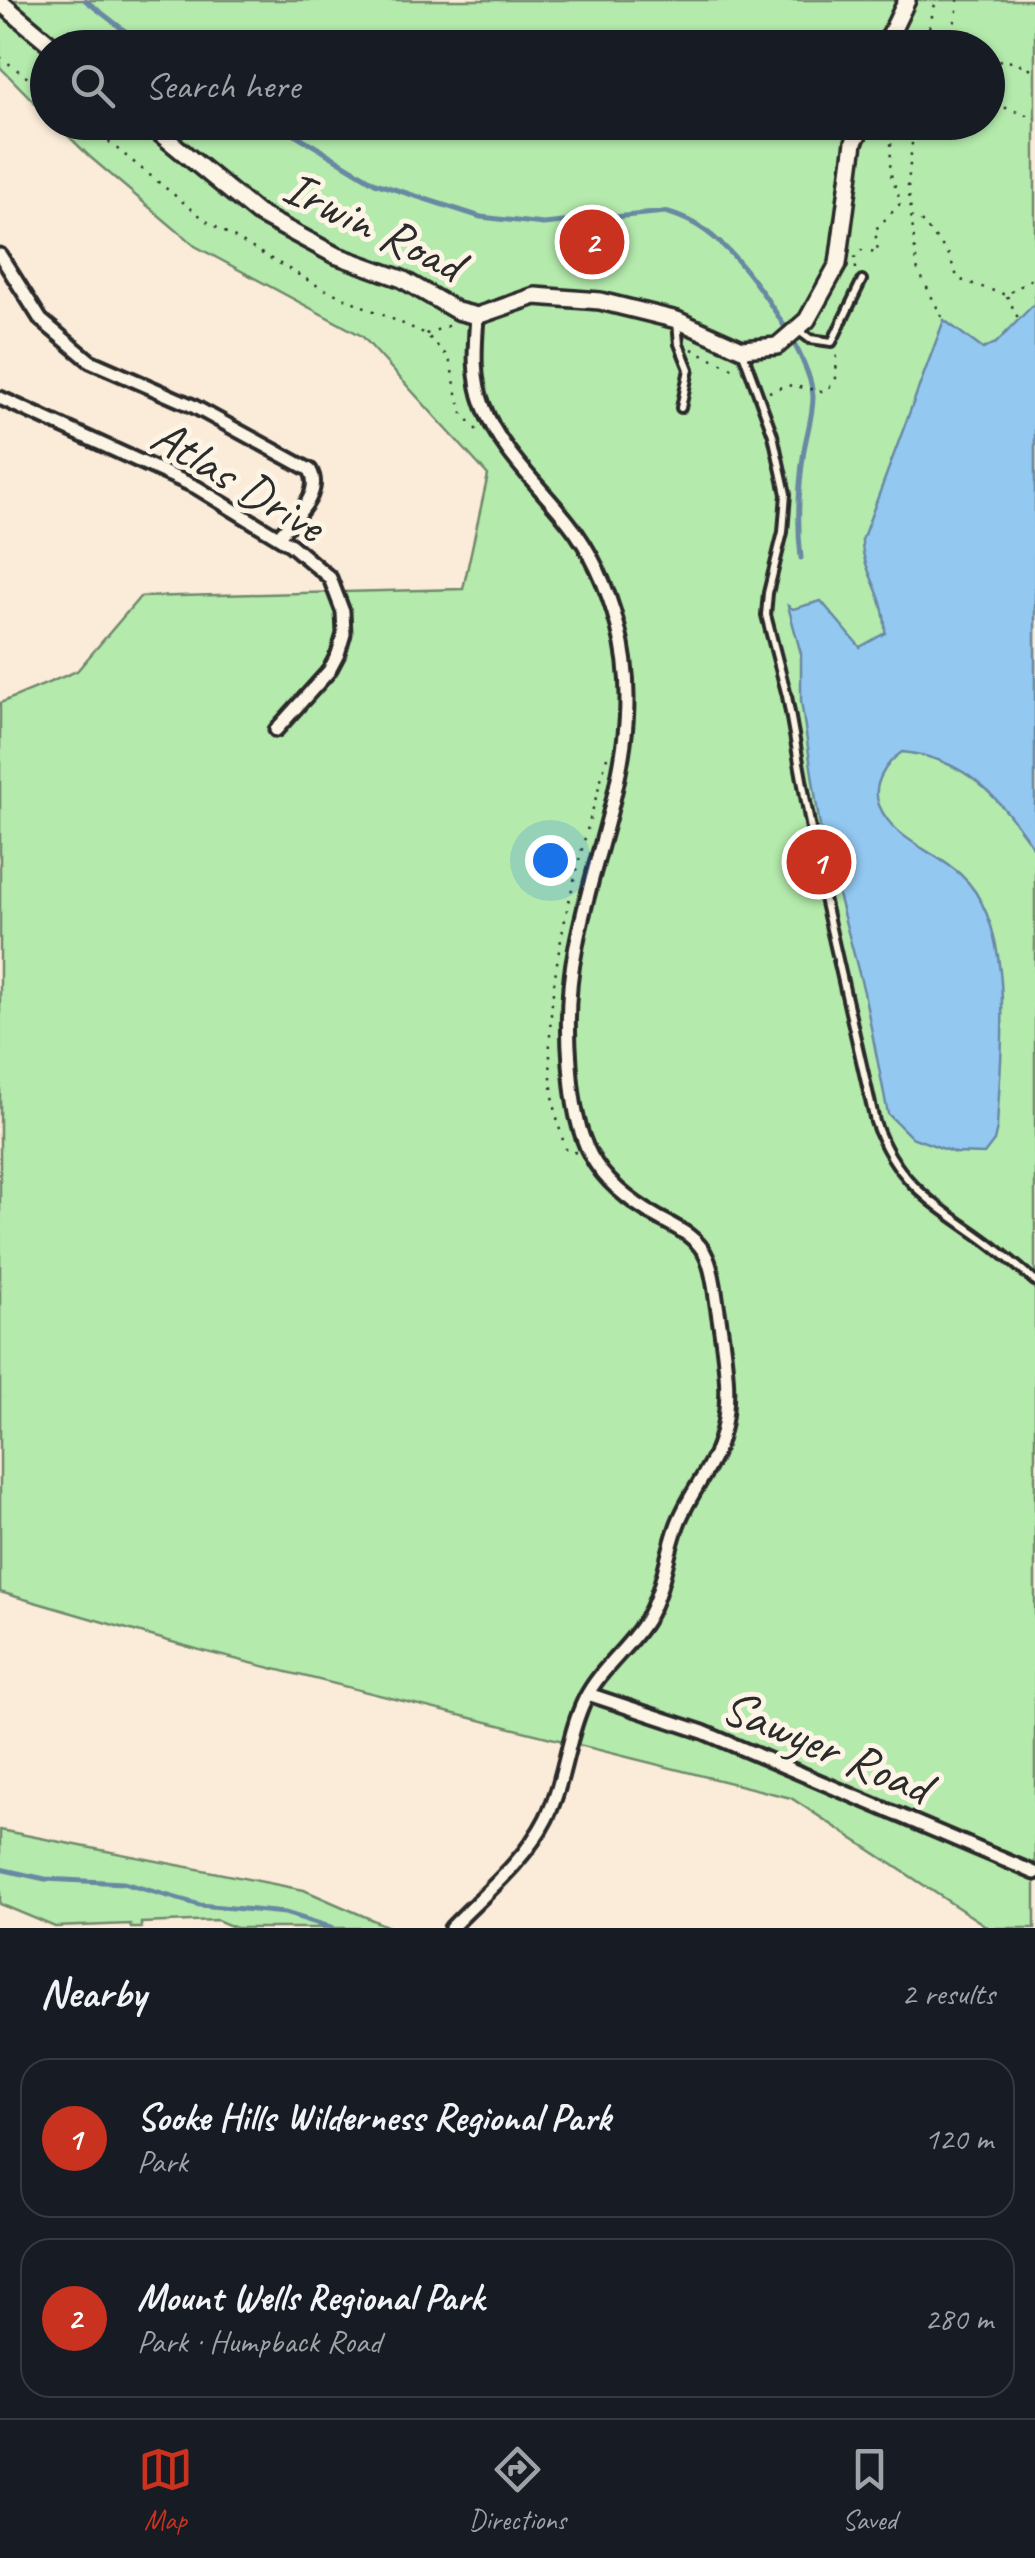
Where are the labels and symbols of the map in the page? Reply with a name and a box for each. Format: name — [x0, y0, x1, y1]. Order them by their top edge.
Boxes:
street label: Irwin Road — [273, 155, 480, 299]
pin: 2 — [560, 204, 624, 280]
street label: Atlas Drive — [140, 404, 339, 558]
pin: 1 — [786, 824, 852, 900]
your location — [525, 835, 576, 886]
street label: Sawyer Road — [713, 1674, 947, 1821]

